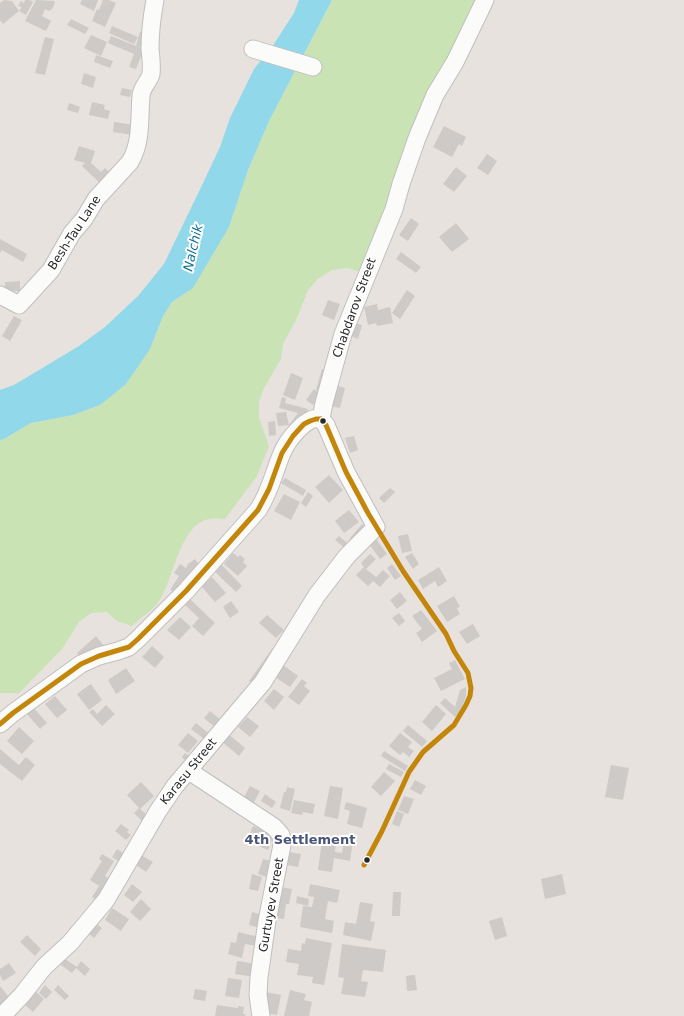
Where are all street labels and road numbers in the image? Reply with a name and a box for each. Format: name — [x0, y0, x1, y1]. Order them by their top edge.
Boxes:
street label: Besh-Tau Lane — [46, 193, 104, 273]
street label: Chabdarov Street — [330, 256, 380, 360]
street label: Karasu Street — [158, 736, 220, 808]
street label: Gurtuyev Street — [257, 856, 287, 954]

